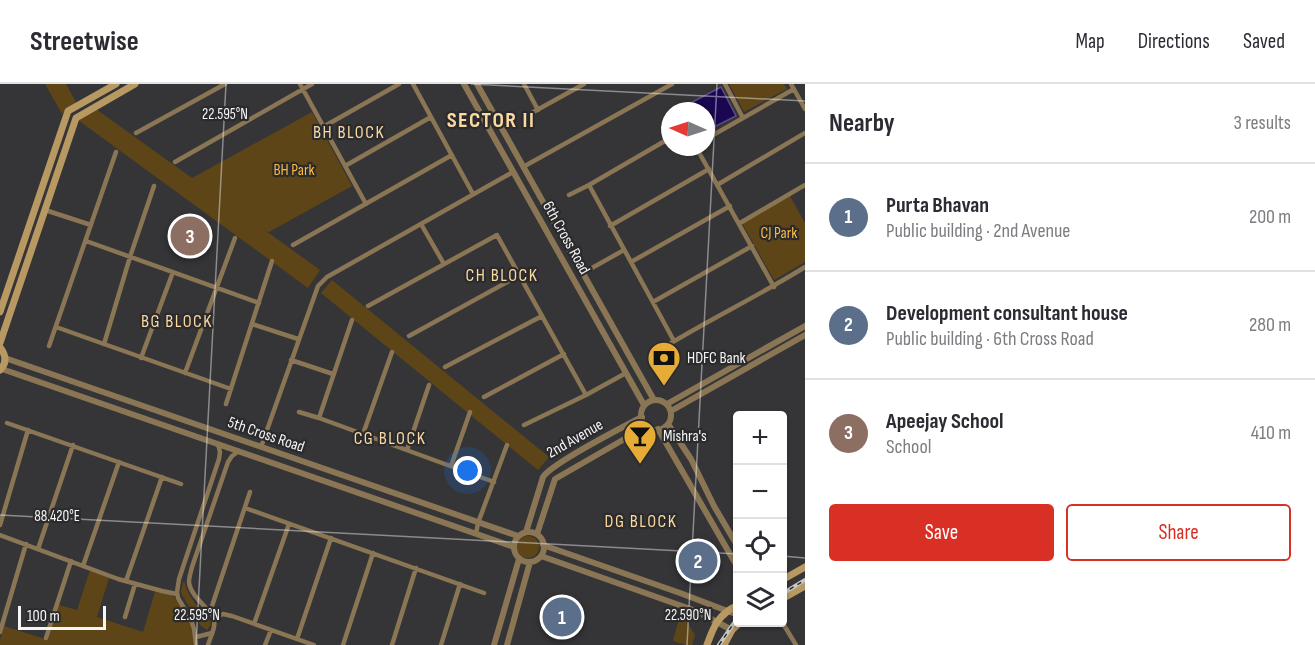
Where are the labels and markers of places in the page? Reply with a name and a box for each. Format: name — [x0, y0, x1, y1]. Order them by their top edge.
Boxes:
pin: 3 — [170, 214, 210, 258]
bank icon: HDFC Bank — [646, 340, 682, 387]
place label: HDFC Bank — [687, 349, 746, 368]
bar icon: Mishra's — [622, 418, 658, 465]
place label: Mishra's — [663, 427, 707, 446]
pin: 2 — [678, 538, 718, 584]
pin: 1 — [542, 594, 582, 640]

